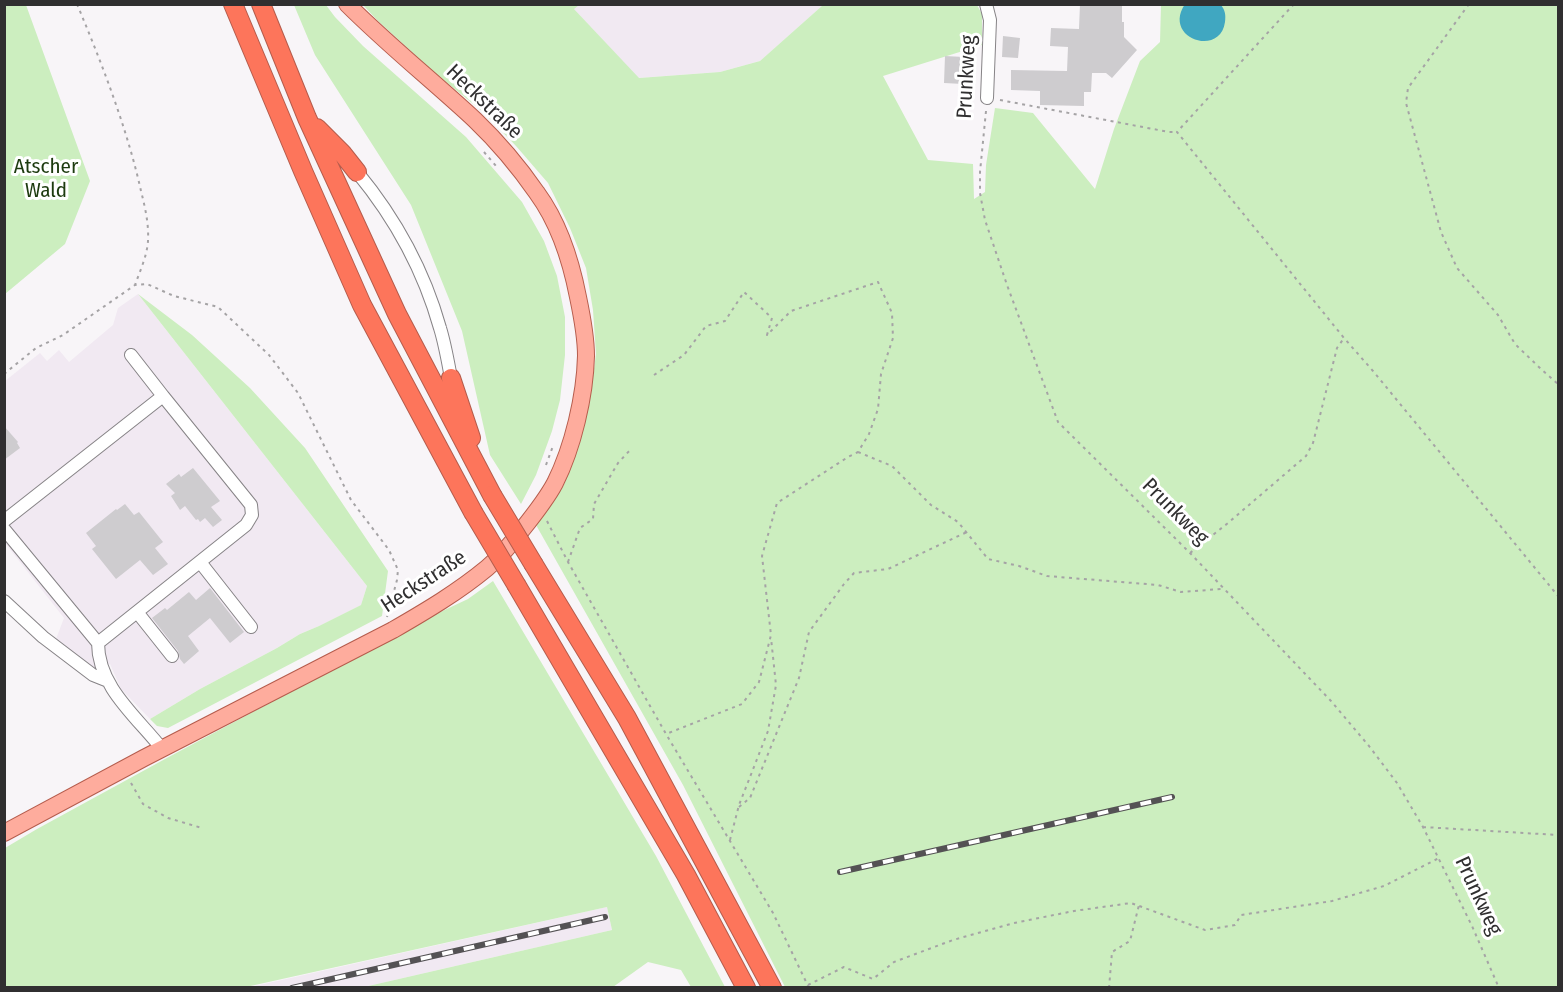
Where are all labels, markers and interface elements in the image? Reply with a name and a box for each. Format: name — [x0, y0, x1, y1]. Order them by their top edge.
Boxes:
street label: Prunkweg — [952, 35, 982, 119]
street label: Heckstraße — [441, 60, 527, 144]
park label: Atscher Wald — [14, 154, 78, 204]
street label: Prunkweg — [1136, 473, 1214, 551]
street label: Heckstraße — [377, 545, 471, 619]
street label: Prunkweg — [1449, 853, 1507, 939]

